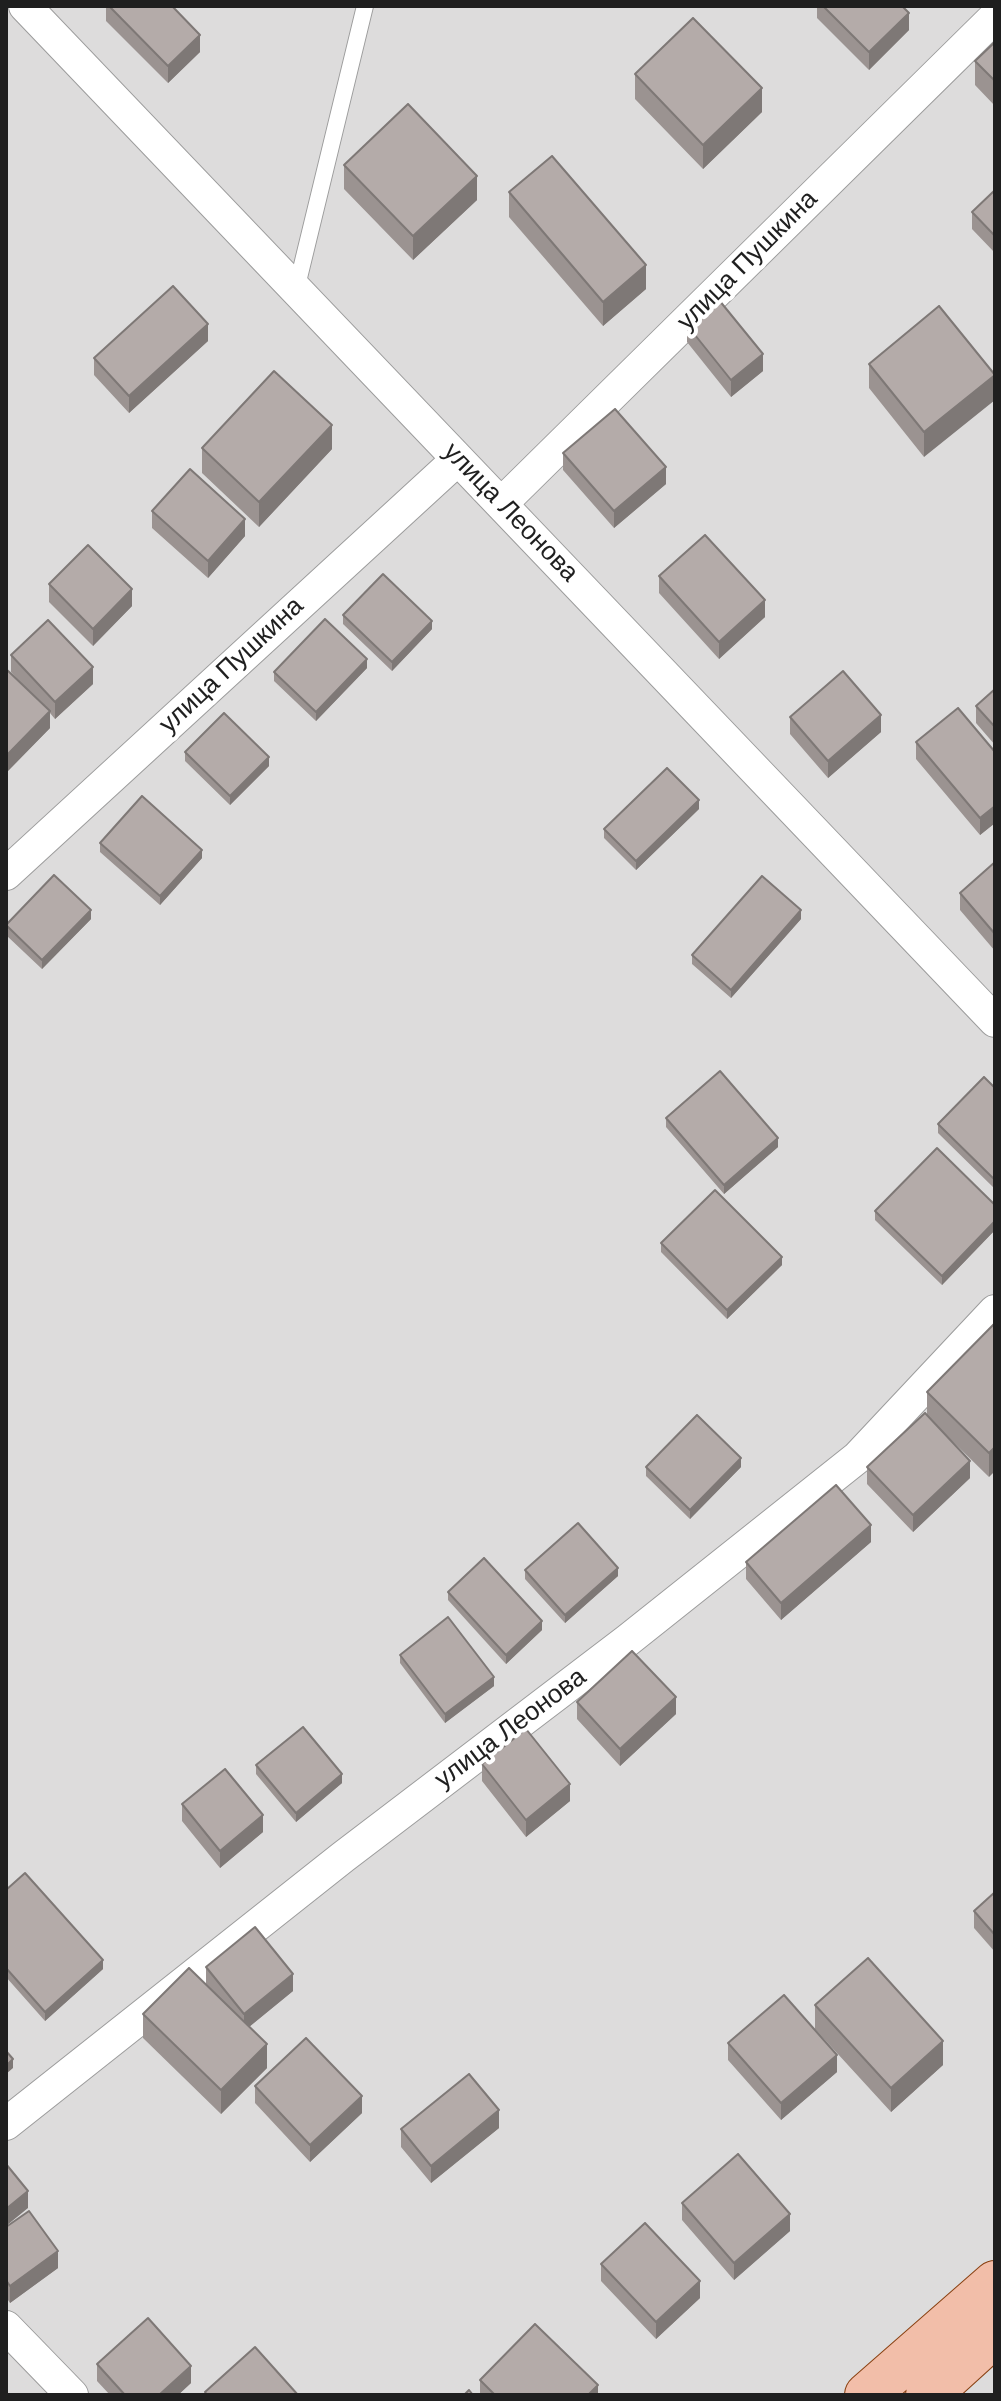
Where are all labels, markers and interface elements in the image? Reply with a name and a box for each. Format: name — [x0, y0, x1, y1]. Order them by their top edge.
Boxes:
street label: улица Пушкина — [671, 184, 825, 338]
street label: улица Леонова — [436, 437, 584, 589]
street label: улица Пушкина — [153, 591, 311, 741]
street label: улица Леонова — [429, 1662, 593, 1796]

